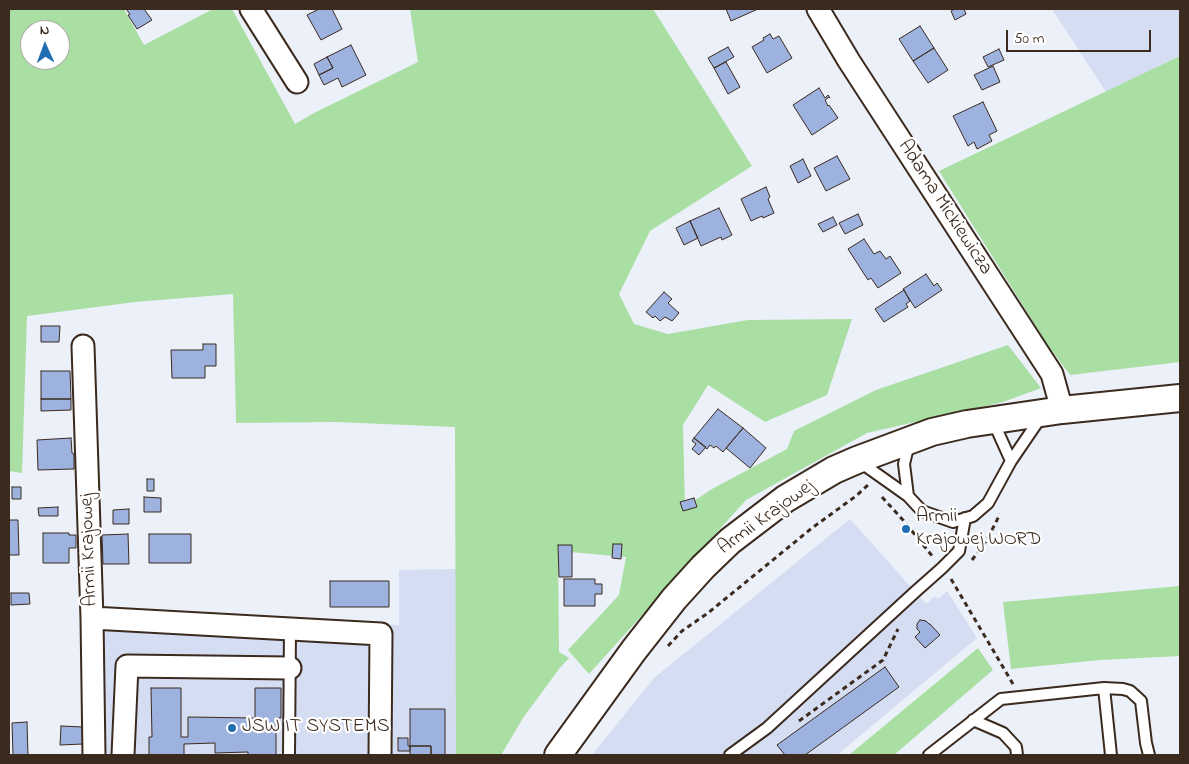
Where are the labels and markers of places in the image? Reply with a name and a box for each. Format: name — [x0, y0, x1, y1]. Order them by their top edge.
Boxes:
place label: Armii Krajowej WORD — [916, 506, 1041, 553]
marker: Armii Krajowej WORD — [900, 523, 912, 535]
place label: JSW IT SYSTEMS — [242, 716, 390, 740]
marker: JSW IT SYSTEMS — [226, 722, 238, 734]

